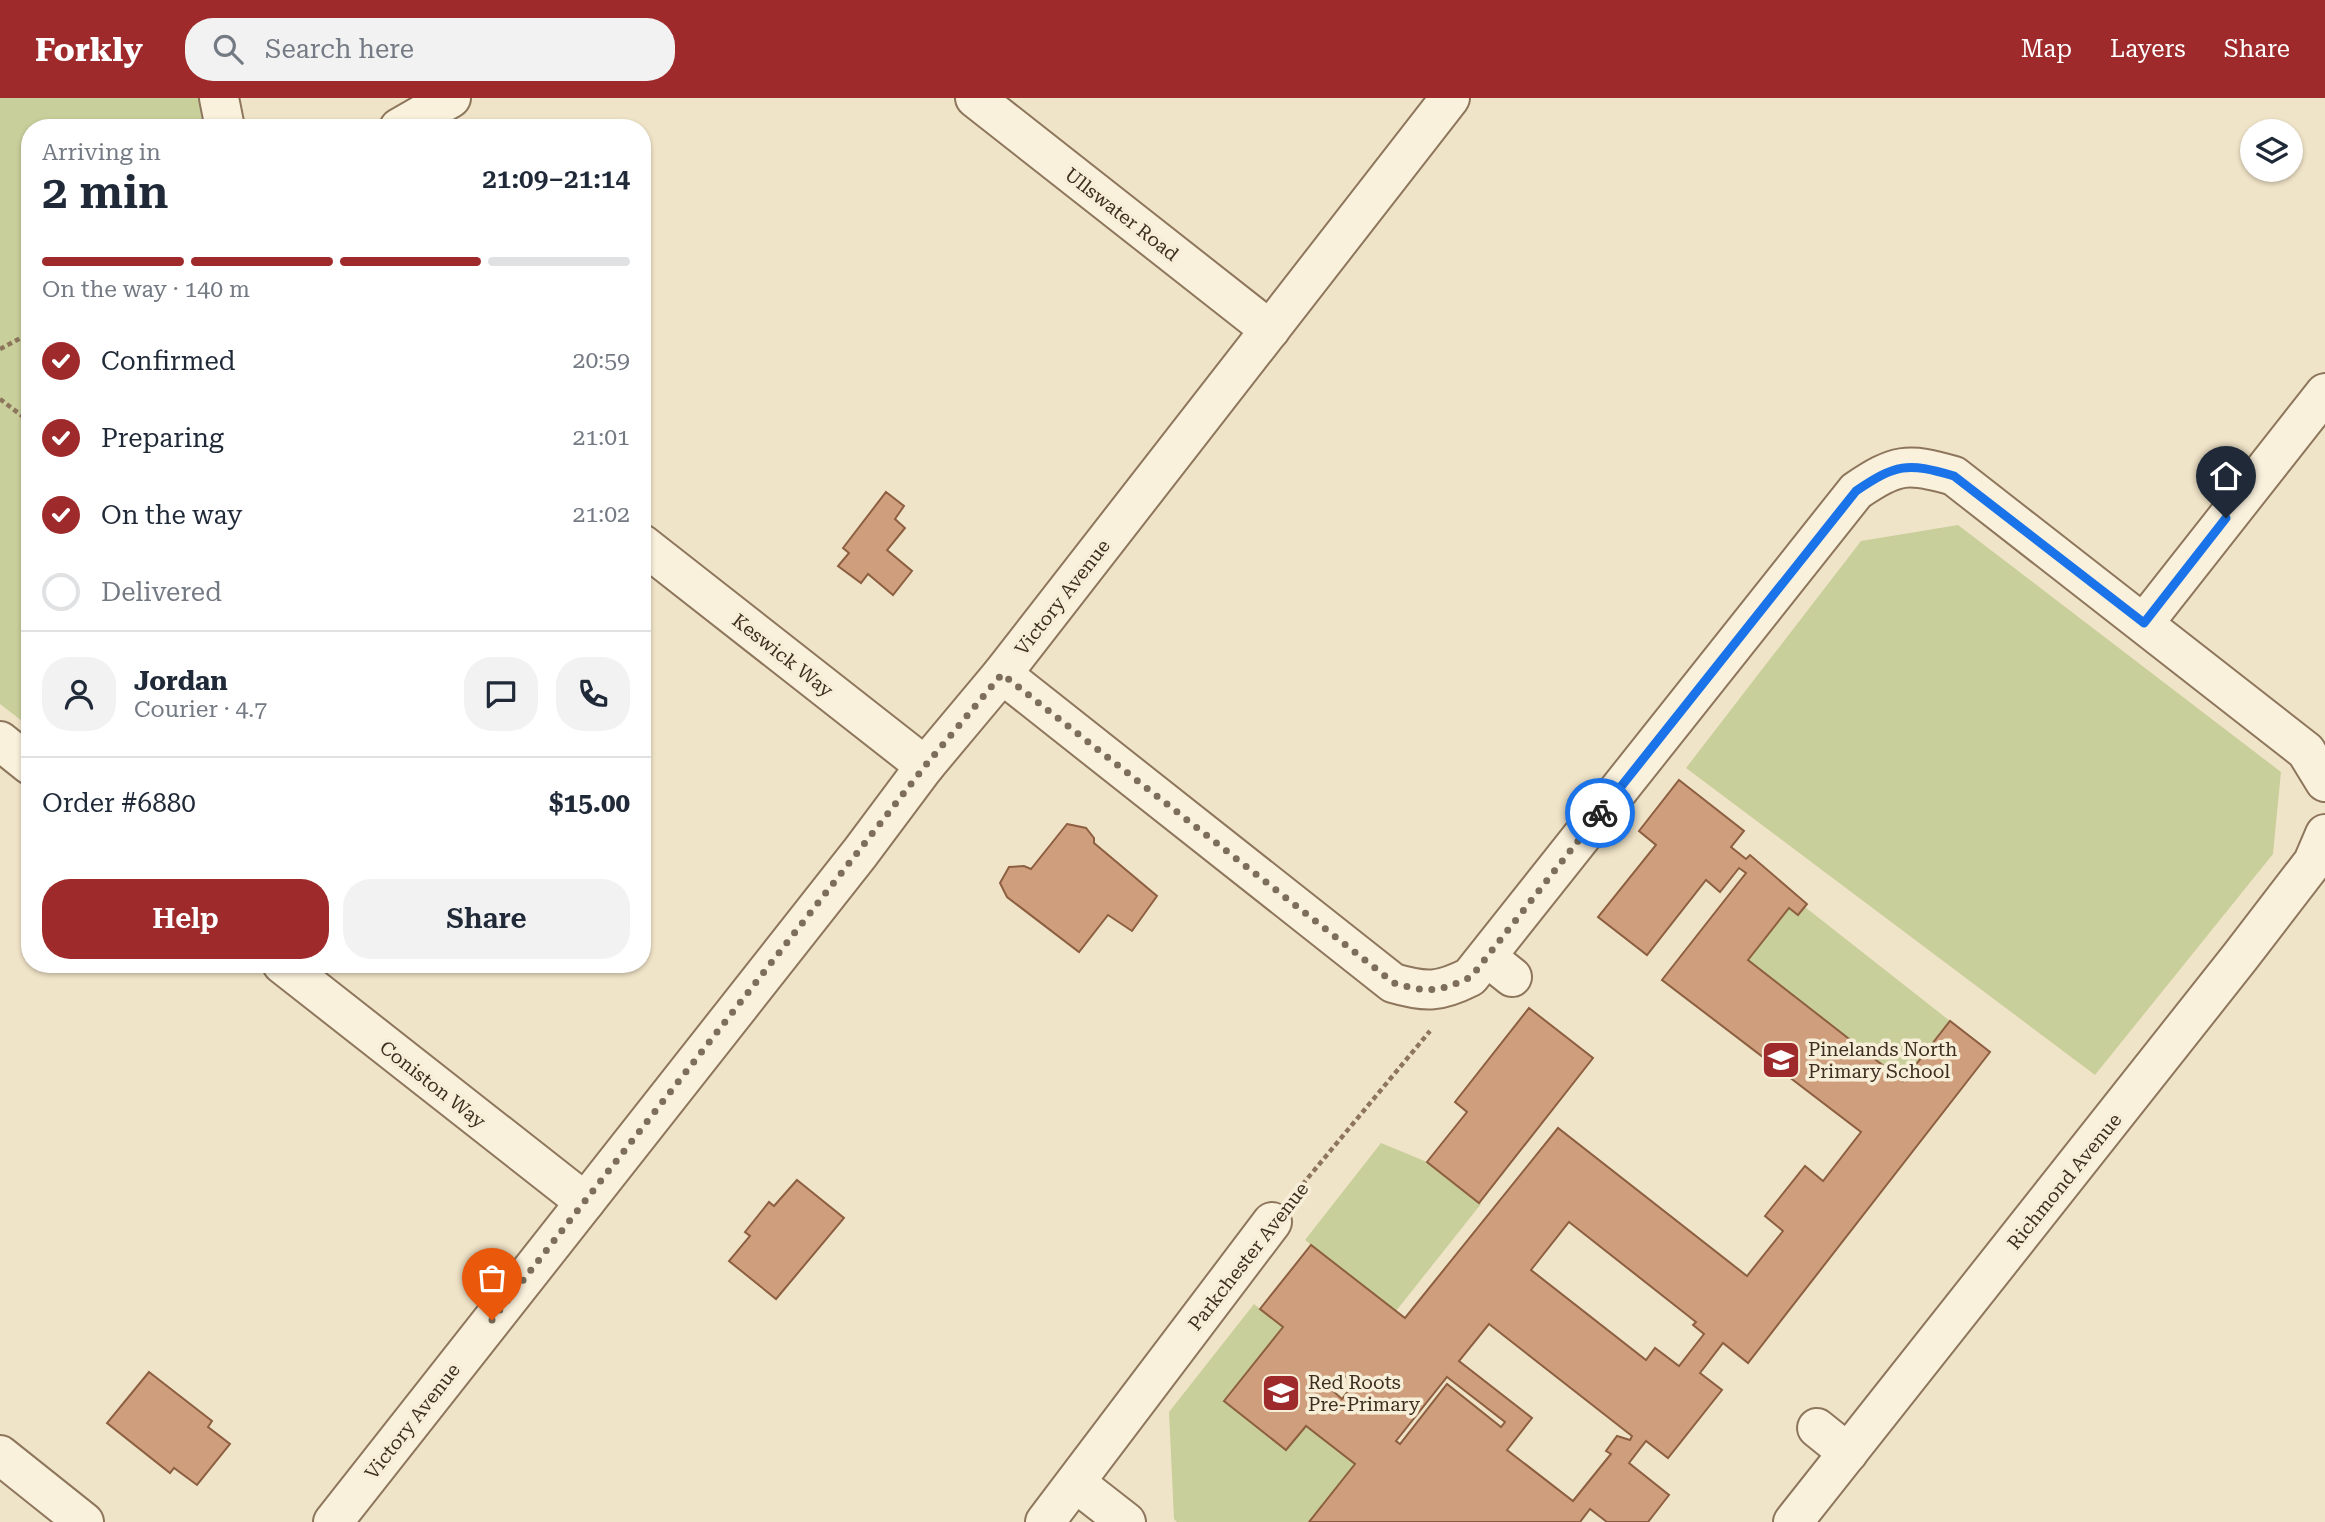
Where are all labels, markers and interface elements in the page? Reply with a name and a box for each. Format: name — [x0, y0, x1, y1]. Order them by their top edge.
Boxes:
search box — [185, 18, 675, 81]
text: Forkly — [35, 30, 143, 69]
icon: search — [209, 30, 247, 68]
text: Search here — [265, 34, 414, 64]
text: Map — [2021, 35, 2072, 63]
text: Layers — [2110, 35, 2186, 63]
text: Share — [2224, 35, 2290, 63]
map controls — [2240, 119, 2303, 182]
button: layers — [2240, 119, 2303, 182]
text: Arriving in — [42, 139, 161, 166]
street label: Ullswater Road — [1060, 163, 1183, 266]
text: 21:09–21:14 — [482, 164, 630, 194]
text: 2 min — [42, 165, 169, 219]
text: On the way · 140 m — [42, 276, 250, 303]
icon: check — [42, 342, 80, 380]
text: Confirmed — [101, 346, 236, 376]
text: 20:59 — [573, 347, 630, 374]
icon: check — [42, 419, 80, 457]
text: Preparing — [101, 423, 224, 453]
text: 21:01 — [573, 424, 630, 451]
pin — [2196, 446, 2256, 518]
icon: home — [2207, 457, 2245, 495]
icon: check — [42, 496, 80, 534]
text: On the way — [101, 500, 242, 530]
text: 21:02 — [573, 501, 630, 528]
street label: Victory Avenue — [1010, 535, 1115, 660]
text: Delivered — [101, 577, 222, 607]
street label: Keswick Way — [728, 609, 838, 702]
button: person — [42, 657, 116, 731]
button: chat — [464, 657, 538, 731]
button: phone — [556, 657, 630, 731]
text: Jordan — [134, 666, 228, 696]
text: Courier · 4.7 — [134, 696, 267, 723]
courier — [1565, 778, 1635, 848]
text: Order #6880 — [42, 788, 196, 818]
text: $15.00 — [549, 788, 630, 818]
icon: bike — [1581, 794, 1619, 832]
button: Help — [42, 879, 329, 959]
button: Share — [343, 879, 630, 959]
street label: Coniston Way — [375, 1036, 491, 1133]
place label: Pinelands North Primary School — [1808, 1038, 1957, 1083]
school or university icon: Pinelands North Primary School — [1760, 1039, 1802, 1081]
street label: Richmond Avenue — [2002, 1109, 2126, 1254]
street label: Parkchester Avenue — [1183, 1178, 1313, 1335]
pin — [462, 1248, 522, 1320]
icon: bag — [473, 1259, 511, 1297]
street label: Victory Avenue — [360, 1359, 465, 1484]
place label: Red Roots Pre-Primary — [1308, 1371, 1421, 1416]
school or university icon: Red Roots Pre-Primary — [1260, 1372, 1302, 1414]

